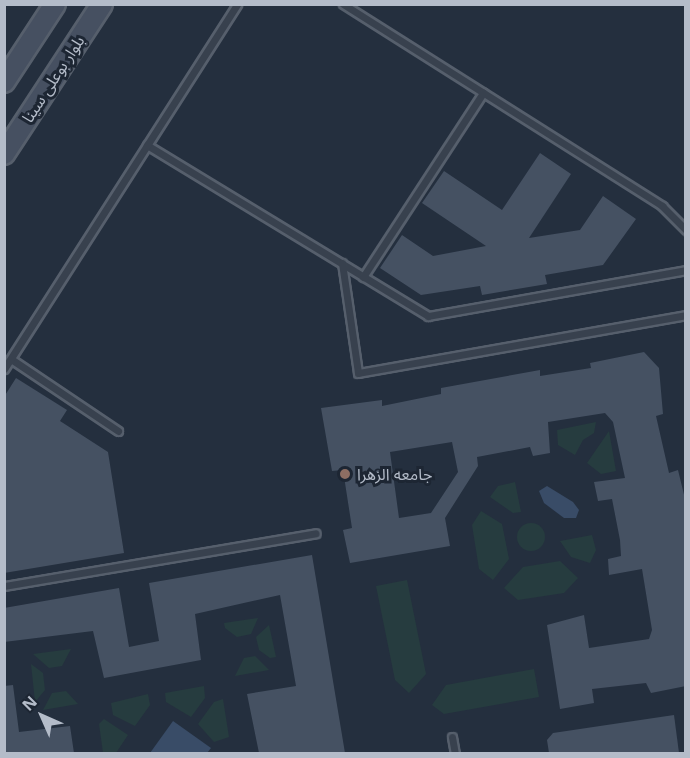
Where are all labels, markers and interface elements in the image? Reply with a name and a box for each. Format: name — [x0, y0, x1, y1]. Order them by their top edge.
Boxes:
street label: بلوار بوعلی سینا — [18, 32, 88, 126]
place label: جامعه الزهرا — [357, 464, 432, 484]
marker: جامعه الزهرا — [338, 467, 352, 481]
north arrow — [12, 686, 72, 746]
text: N — [17, 691, 42, 716]

